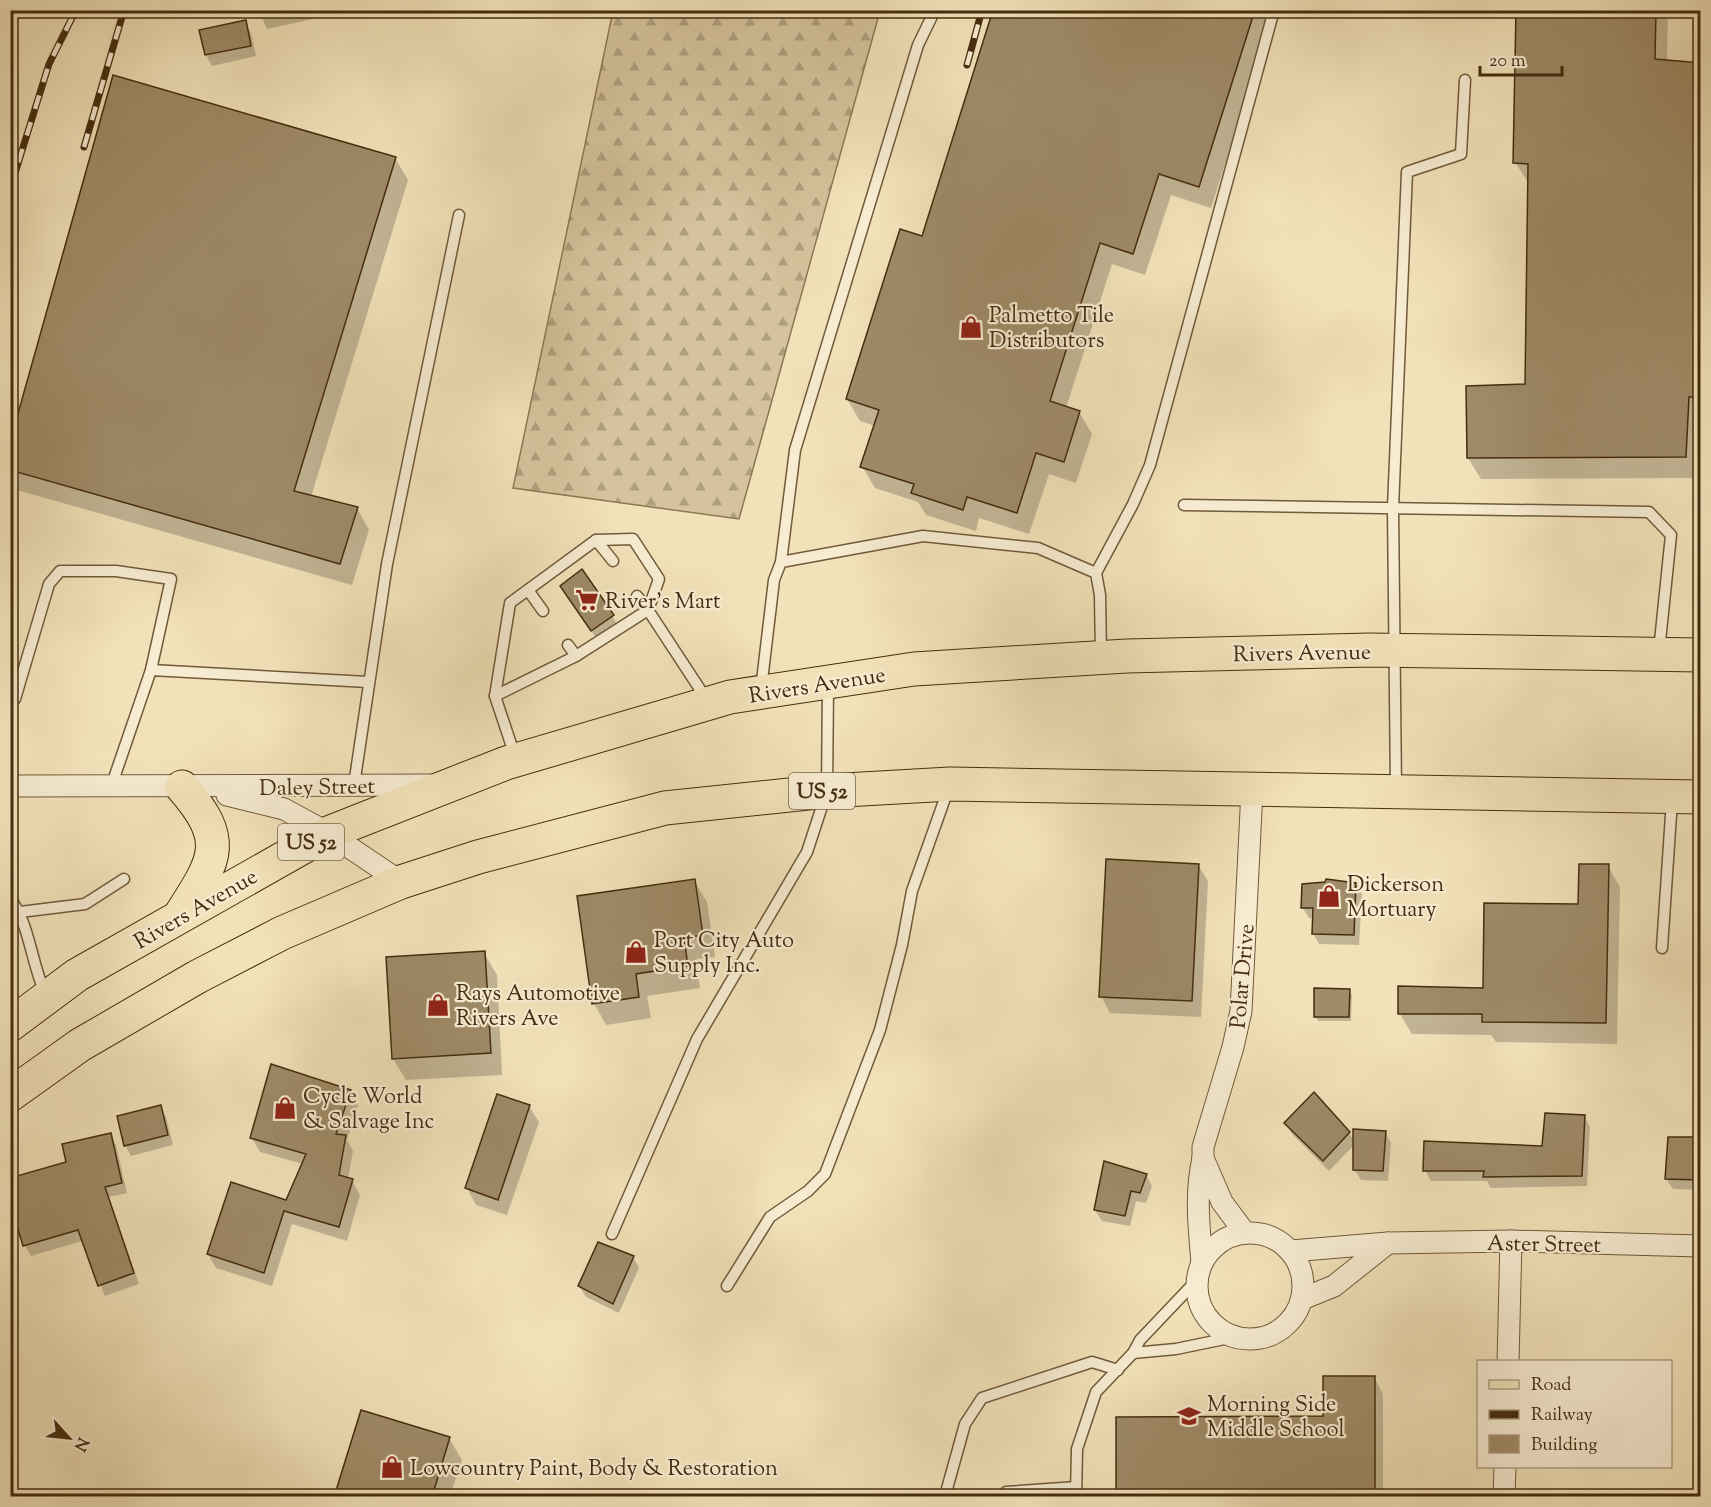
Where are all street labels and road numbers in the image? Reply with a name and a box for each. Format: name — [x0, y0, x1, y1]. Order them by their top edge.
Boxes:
street label: Rivers Avenue — [1233, 638, 1371, 672]
street label: Rivers Avenue — [747, 660, 888, 714]
street label: Daley Street — [259, 772, 376, 806]
road number: US 52 — [789, 773, 855, 809]
road number: US 52 — [278, 824, 344, 860]
street label: Rivers Avenue — [129, 862, 264, 959]
street label: Polar Drive — [1223, 922, 1265, 1030]
street label: Aster Street — [1487, 1229, 1602, 1263]

